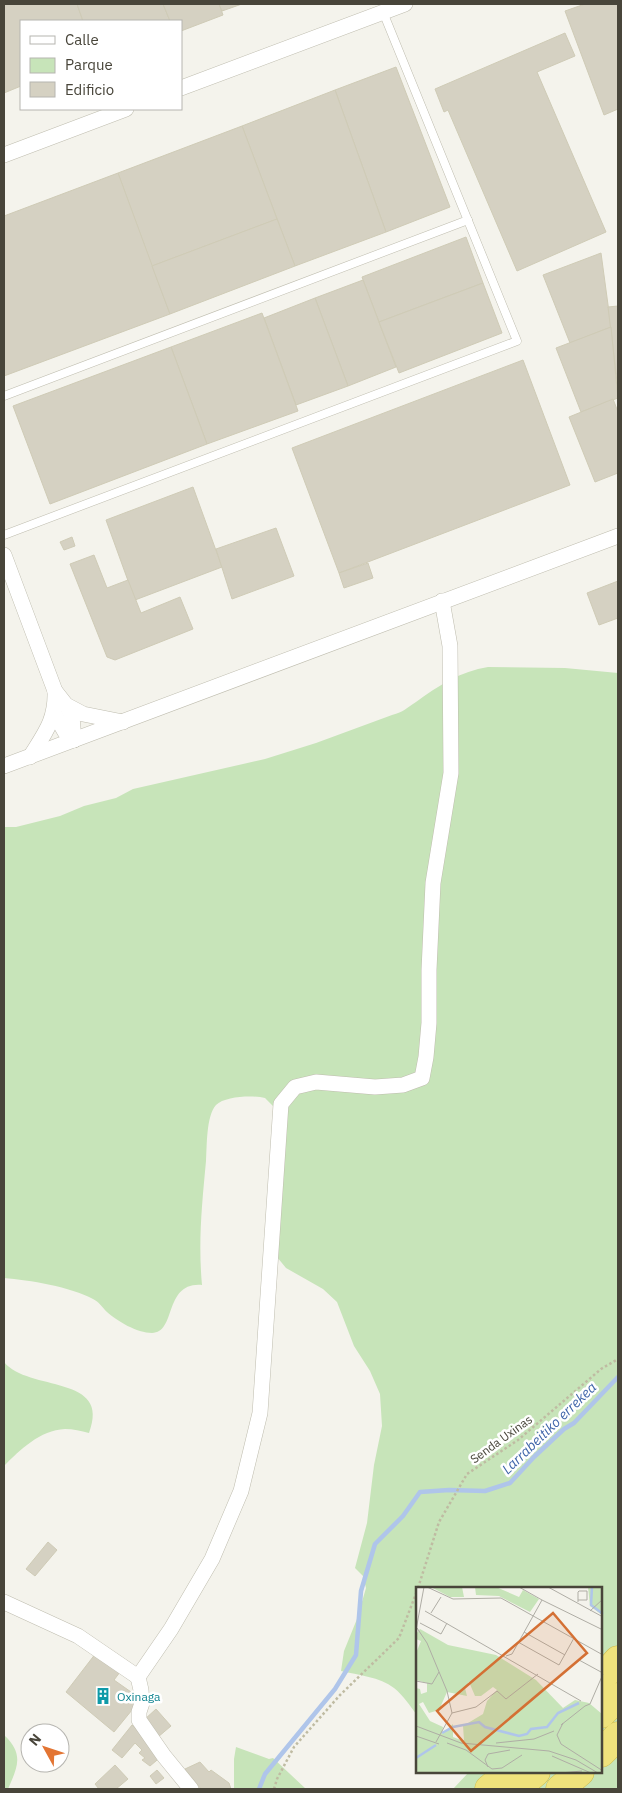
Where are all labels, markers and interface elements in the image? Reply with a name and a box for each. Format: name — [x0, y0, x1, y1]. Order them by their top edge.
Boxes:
legend — [20, 20, 182, 110]
text: Calle — [65, 30, 99, 49]
text: Parque — [65, 55, 113, 74]
text: Edificio — [65, 80, 114, 99]
water label: Larrabeitiko errekea — [498, 1378, 600, 1478]
street label: Senda Uxinas — [467, 1411, 535, 1466]
inset map — [416, 1587, 602, 1773]
building icon: Oxinaga — [93, 1686, 113, 1706]
place label: Oxinaga — [117, 1689, 161, 1704]
north arrow — [20, 1723, 70, 1773]
text: N — [25, 1730, 45, 1749]

